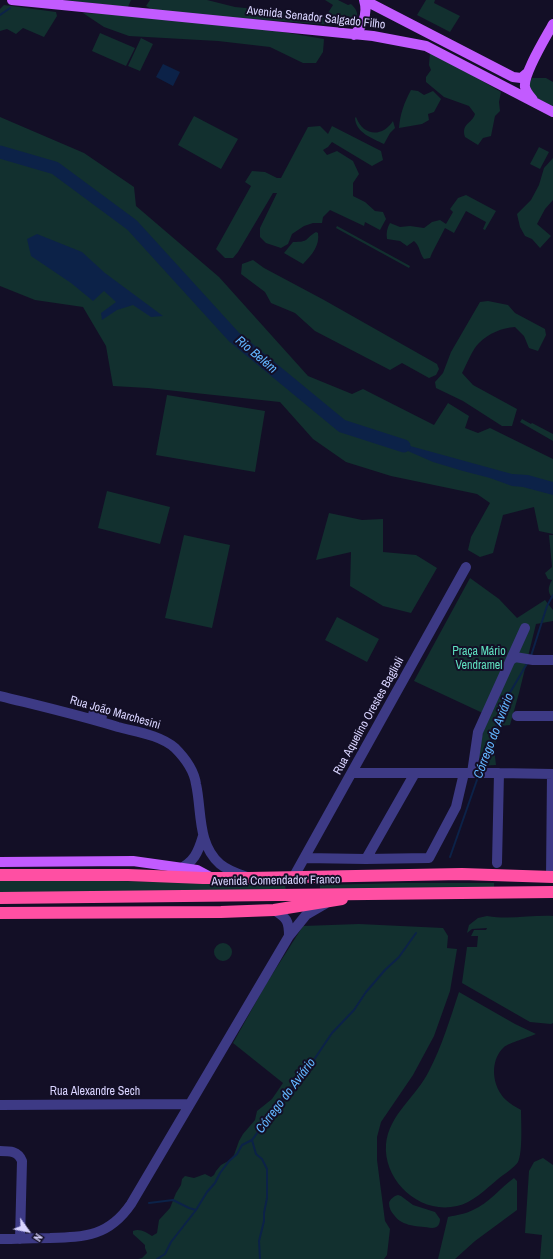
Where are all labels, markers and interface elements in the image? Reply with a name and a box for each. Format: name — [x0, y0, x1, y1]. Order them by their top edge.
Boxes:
street label: Avenida Senador Salgado Filho — [246, 4, 386, 32]
water label: Rio Belém — [232, 333, 280, 377]
park label: Praça Mário Vendramel — [452, 645, 506, 673]
street label: Rua Aquelino Orestes Baglioli — [331, 655, 407, 777]
water label: Córrego do Aviário — [471, 691, 517, 781]
street label: Rua João Marchesini — [68, 693, 162, 733]
street label: Avenida Comendador Franco — [211, 873, 341, 889]
water label: Córrego do Aviário — [253, 1055, 319, 1137]
street label: Rua Alexandre Sech — [50, 1085, 140, 1099]
north arrow — [8, 1211, 48, 1251]
text: N — [30, 1231, 46, 1244]

